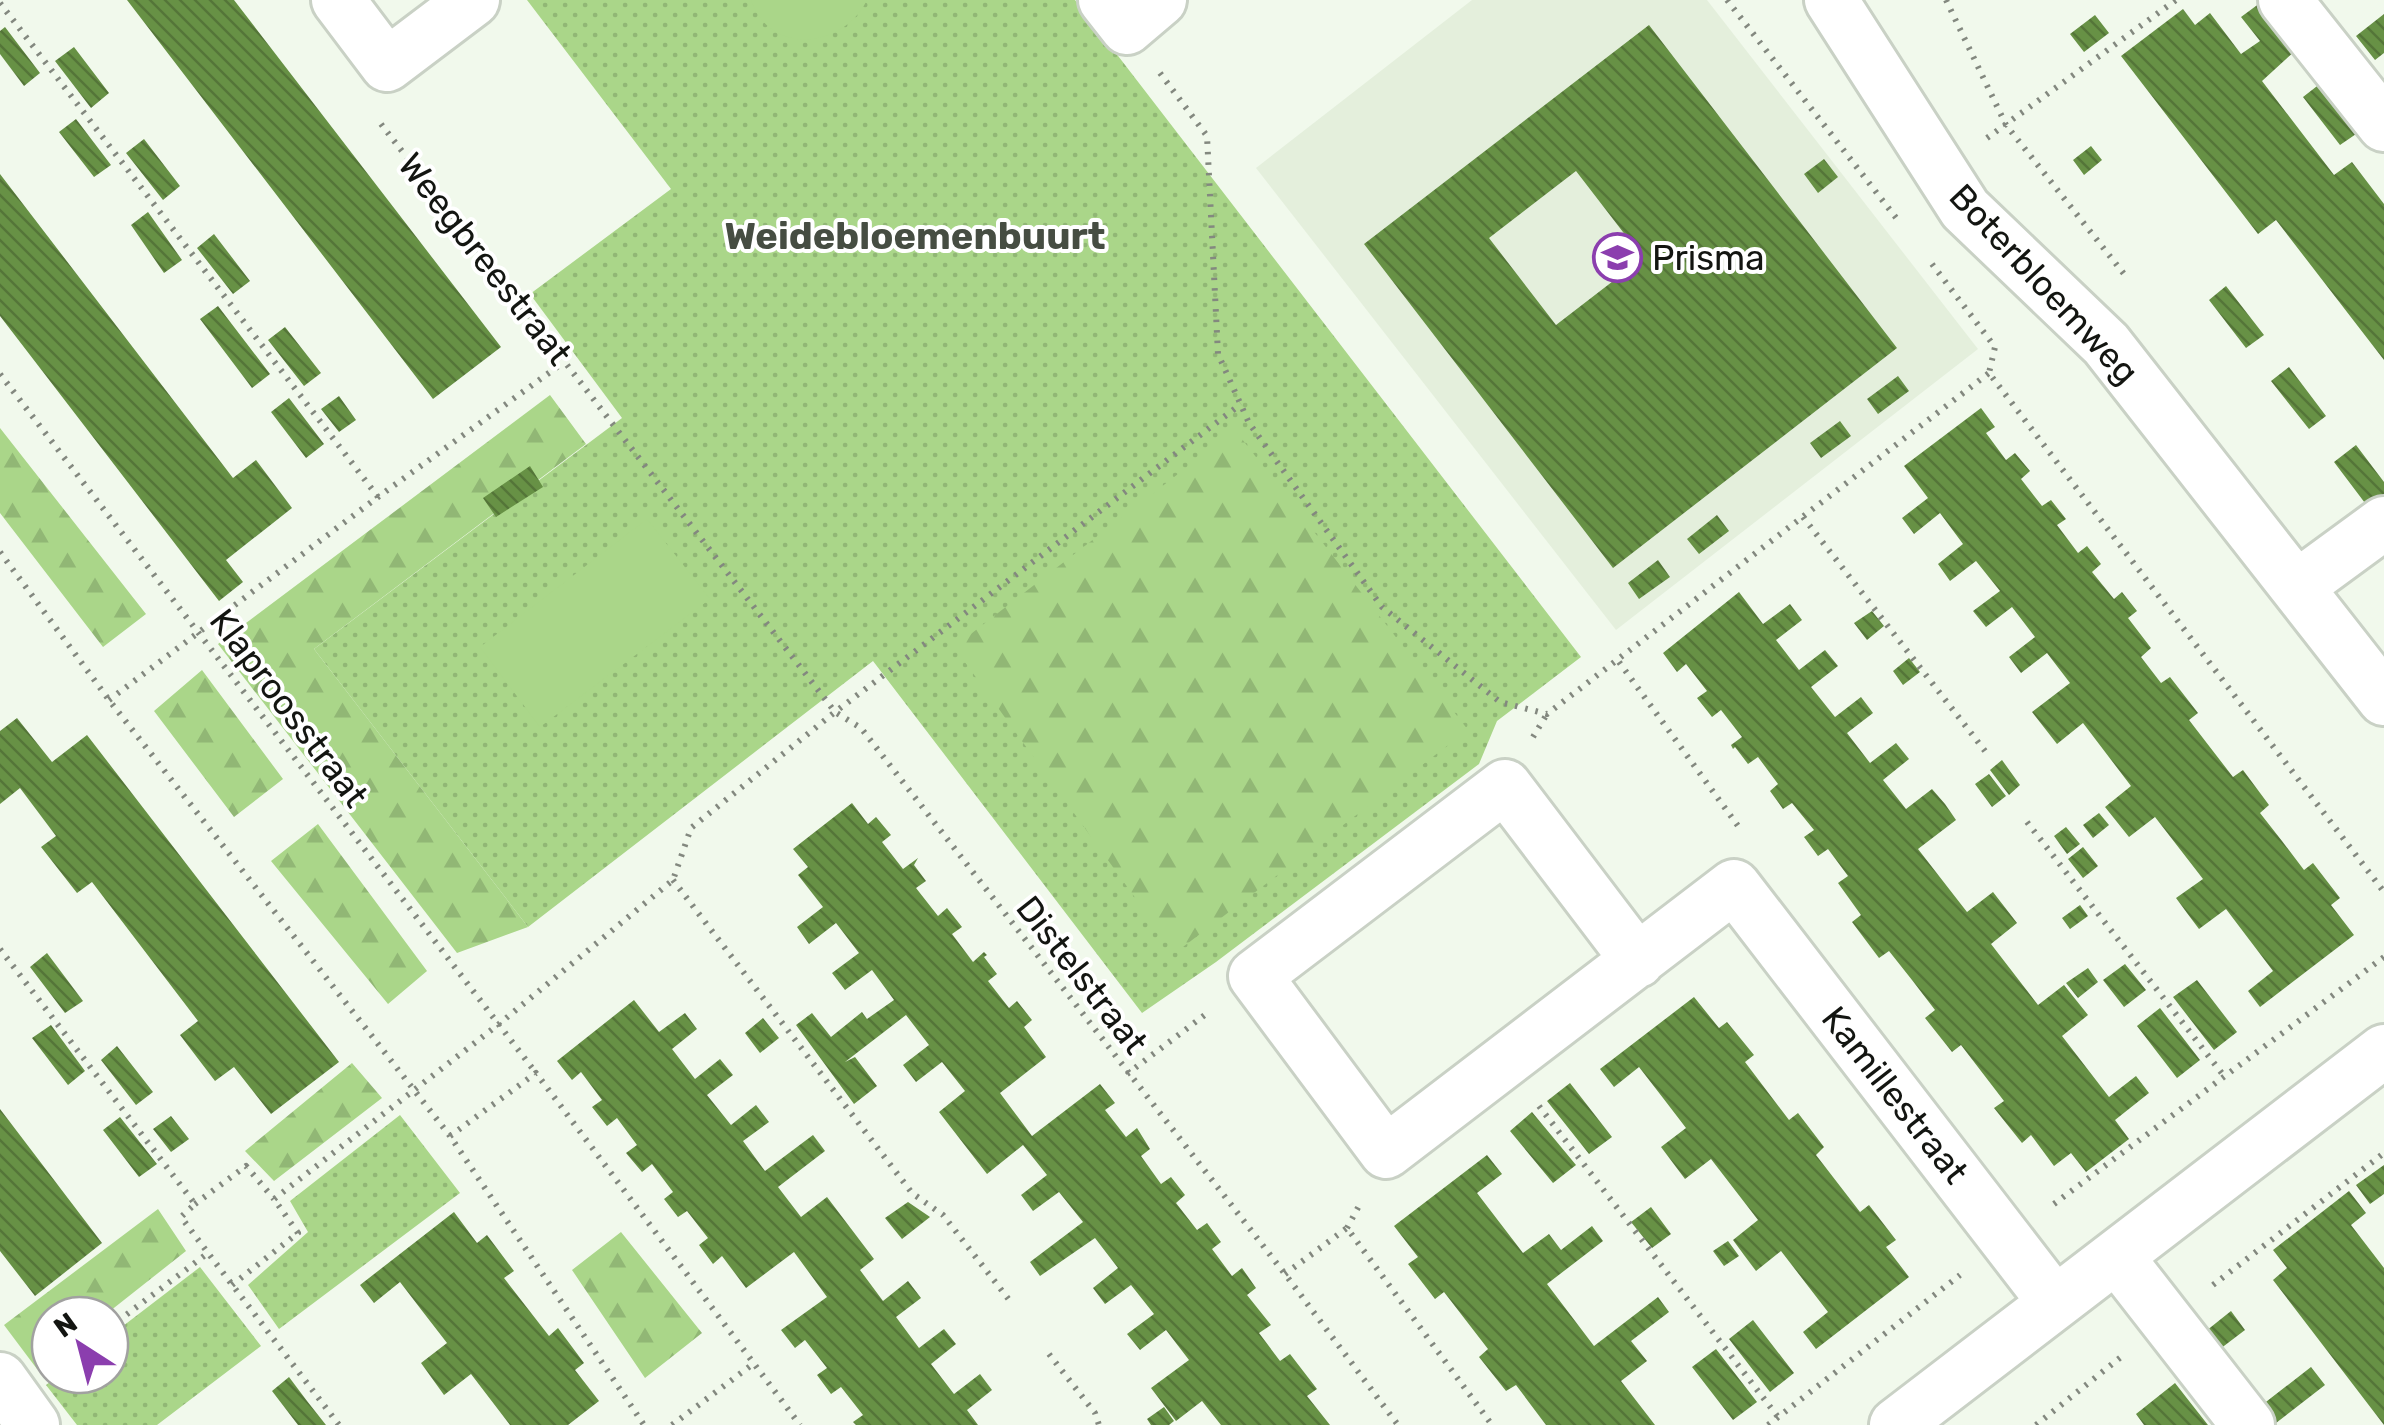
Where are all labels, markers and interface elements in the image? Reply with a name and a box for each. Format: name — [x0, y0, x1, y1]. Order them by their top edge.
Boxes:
street label: Weegbreestraat — [389, 145, 581, 373]
street label: Boterbloemweg — [1941, 175, 2147, 393]
district label: Weidebloemenbuurt — [724, 213, 1106, 259]
school or university icon: Prisma — [1591, 232, 1643, 284]
place label: Prisma — [1652, 237, 1765, 279]
street label: Klaproosstraat — [201, 601, 377, 815]
street label: Distelstraat — [1007, 888, 1157, 1062]
street label: Kamillestraat — [1813, 998, 1977, 1192]
north arrow — [30, 1295, 130, 1395]
text: N — [48, 1306, 83, 1344]

